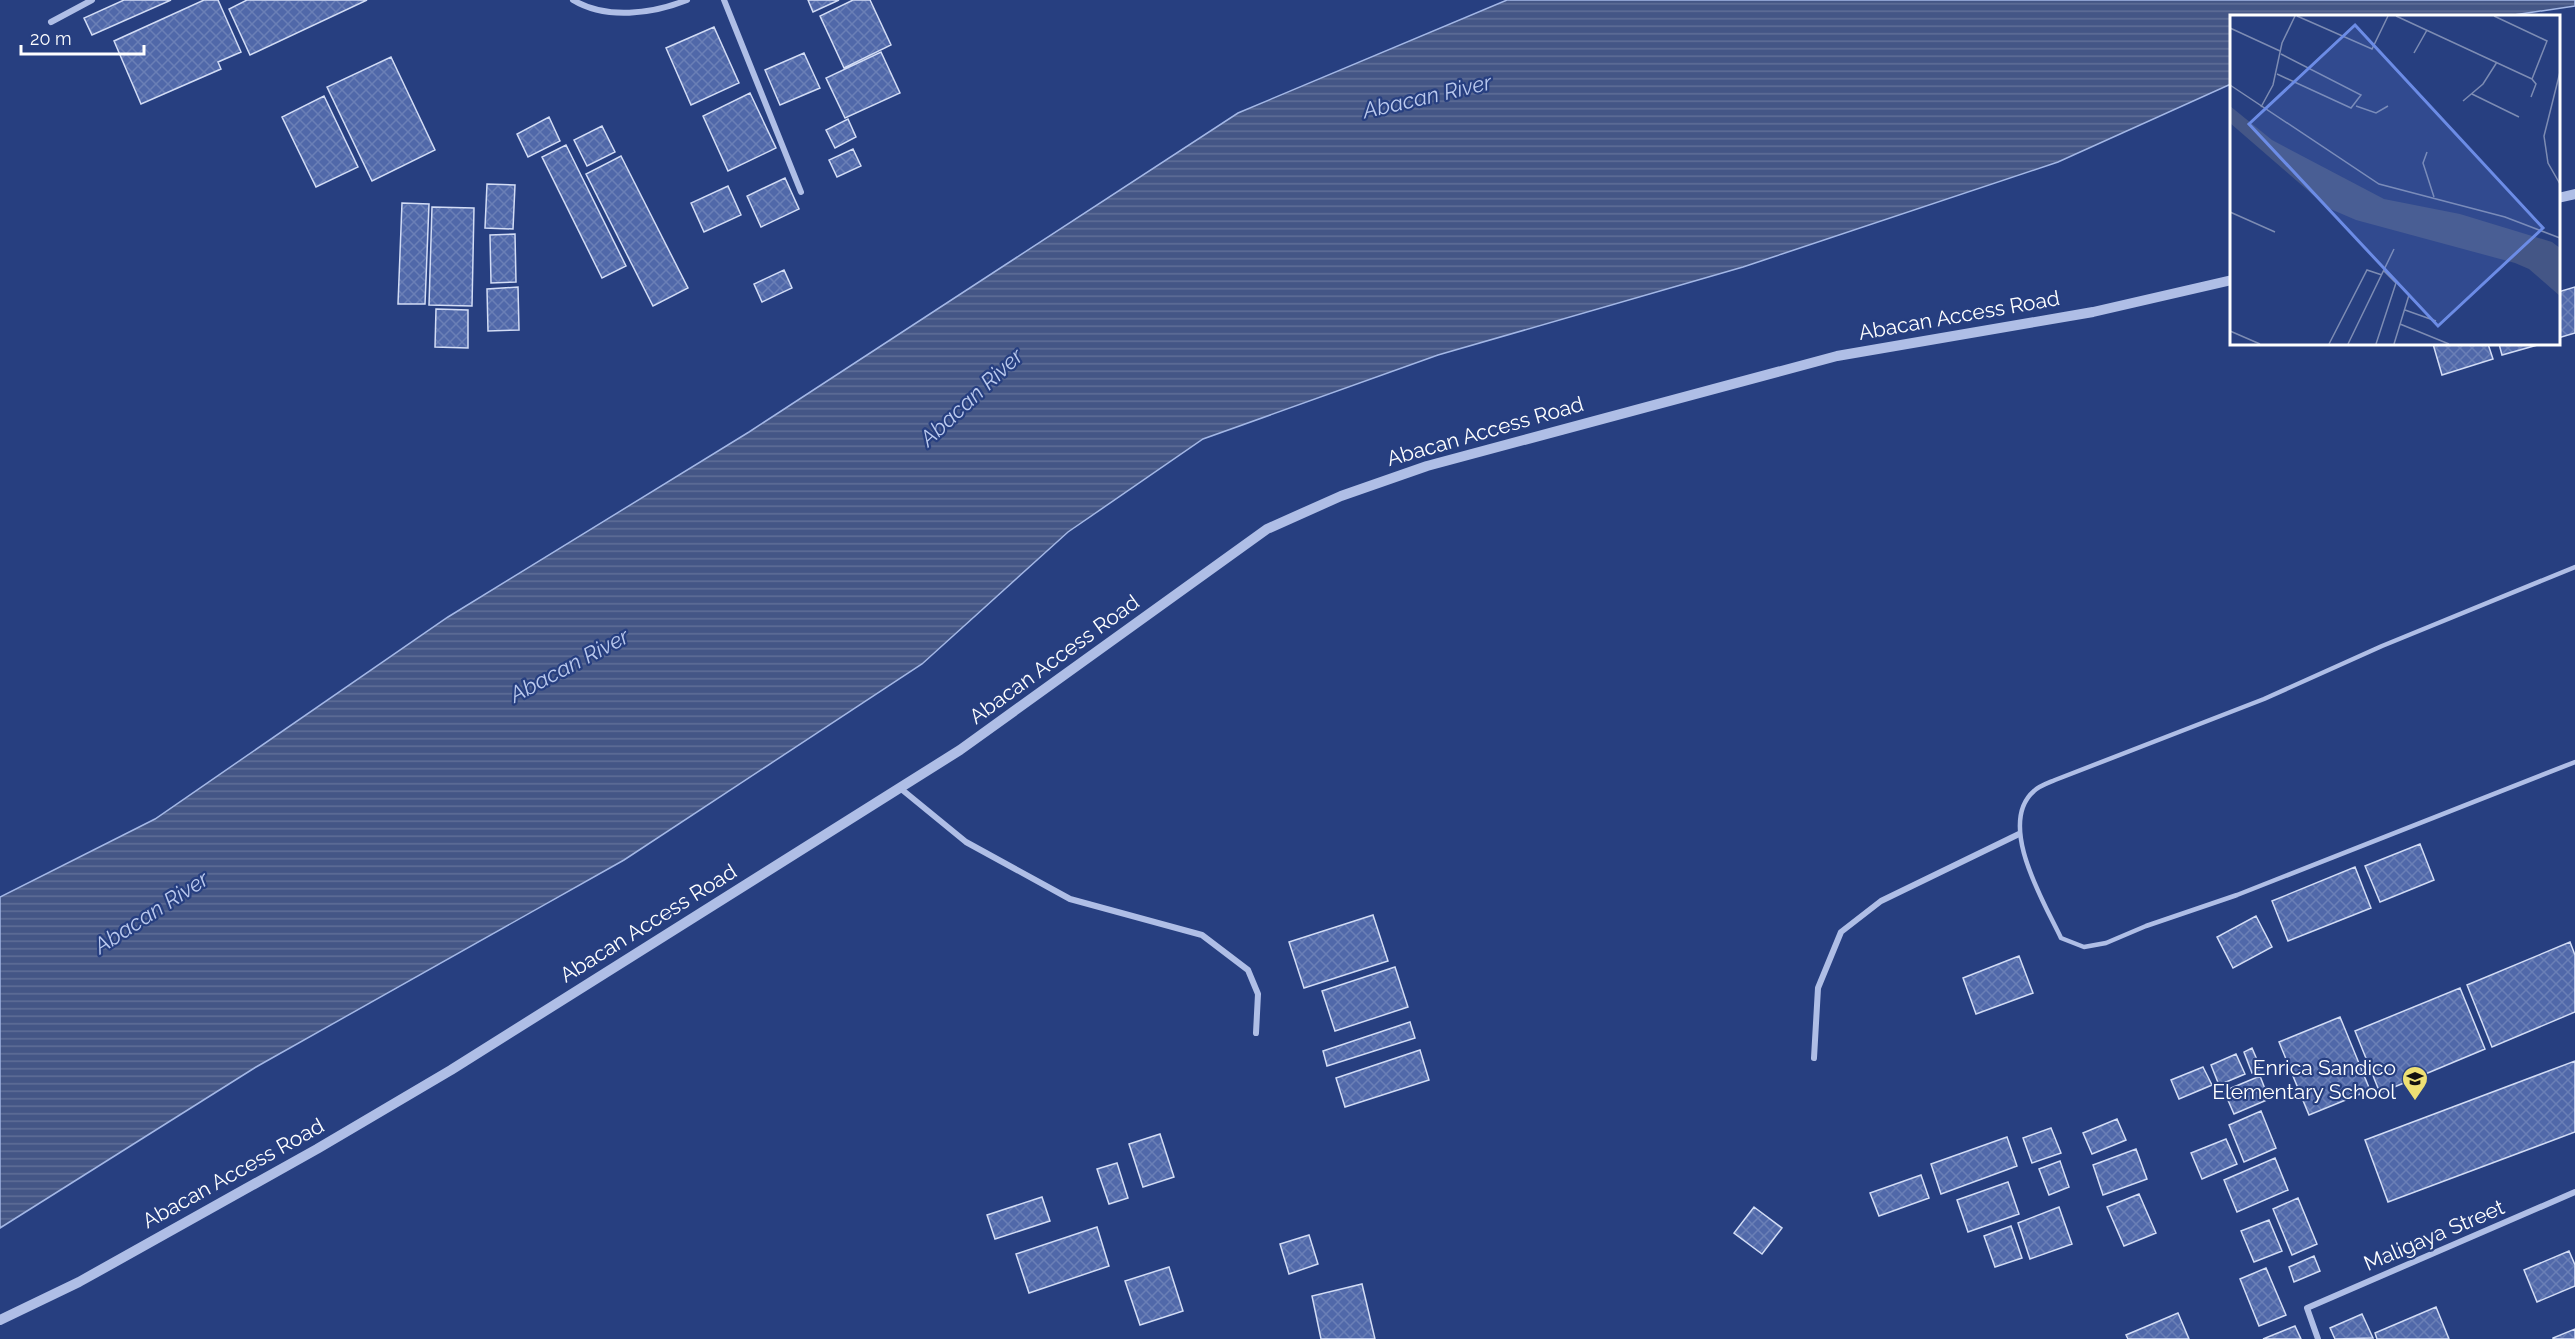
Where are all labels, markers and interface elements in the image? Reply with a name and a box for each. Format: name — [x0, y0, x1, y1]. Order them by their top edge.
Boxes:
inset map — [2230, 15, 2560, 345]
scale bar — [21, 18, 144, 56]
text: 20 m — [30, 28, 72, 49]
water label: Abacan River — [1359, 68, 1495, 124]
street label: Abacan Access Road — [1857, 285, 2061, 345]
water label: Abacan River — [913, 342, 1029, 452]
street label: Abacan Access Road — [1384, 391, 1586, 471]
street label: Abacan Access Road — [964, 589, 1144, 729]
water label: Abacan River — [504, 622, 634, 708]
street label: Abacan Access Road — [555, 858, 741, 988]
water label: Abacan River — [88, 865, 214, 959]
place label: Enrica Sandico Elementary School — [2212, 1055, 2396, 1104]
school or university icon: Enrica Sandico Elementary School — [2400, 1064, 2430, 1102]
street label: Abacan Access Road — [138, 1113, 328, 1233]
street label: Maligaya Street — [2360, 1194, 2508, 1276]

